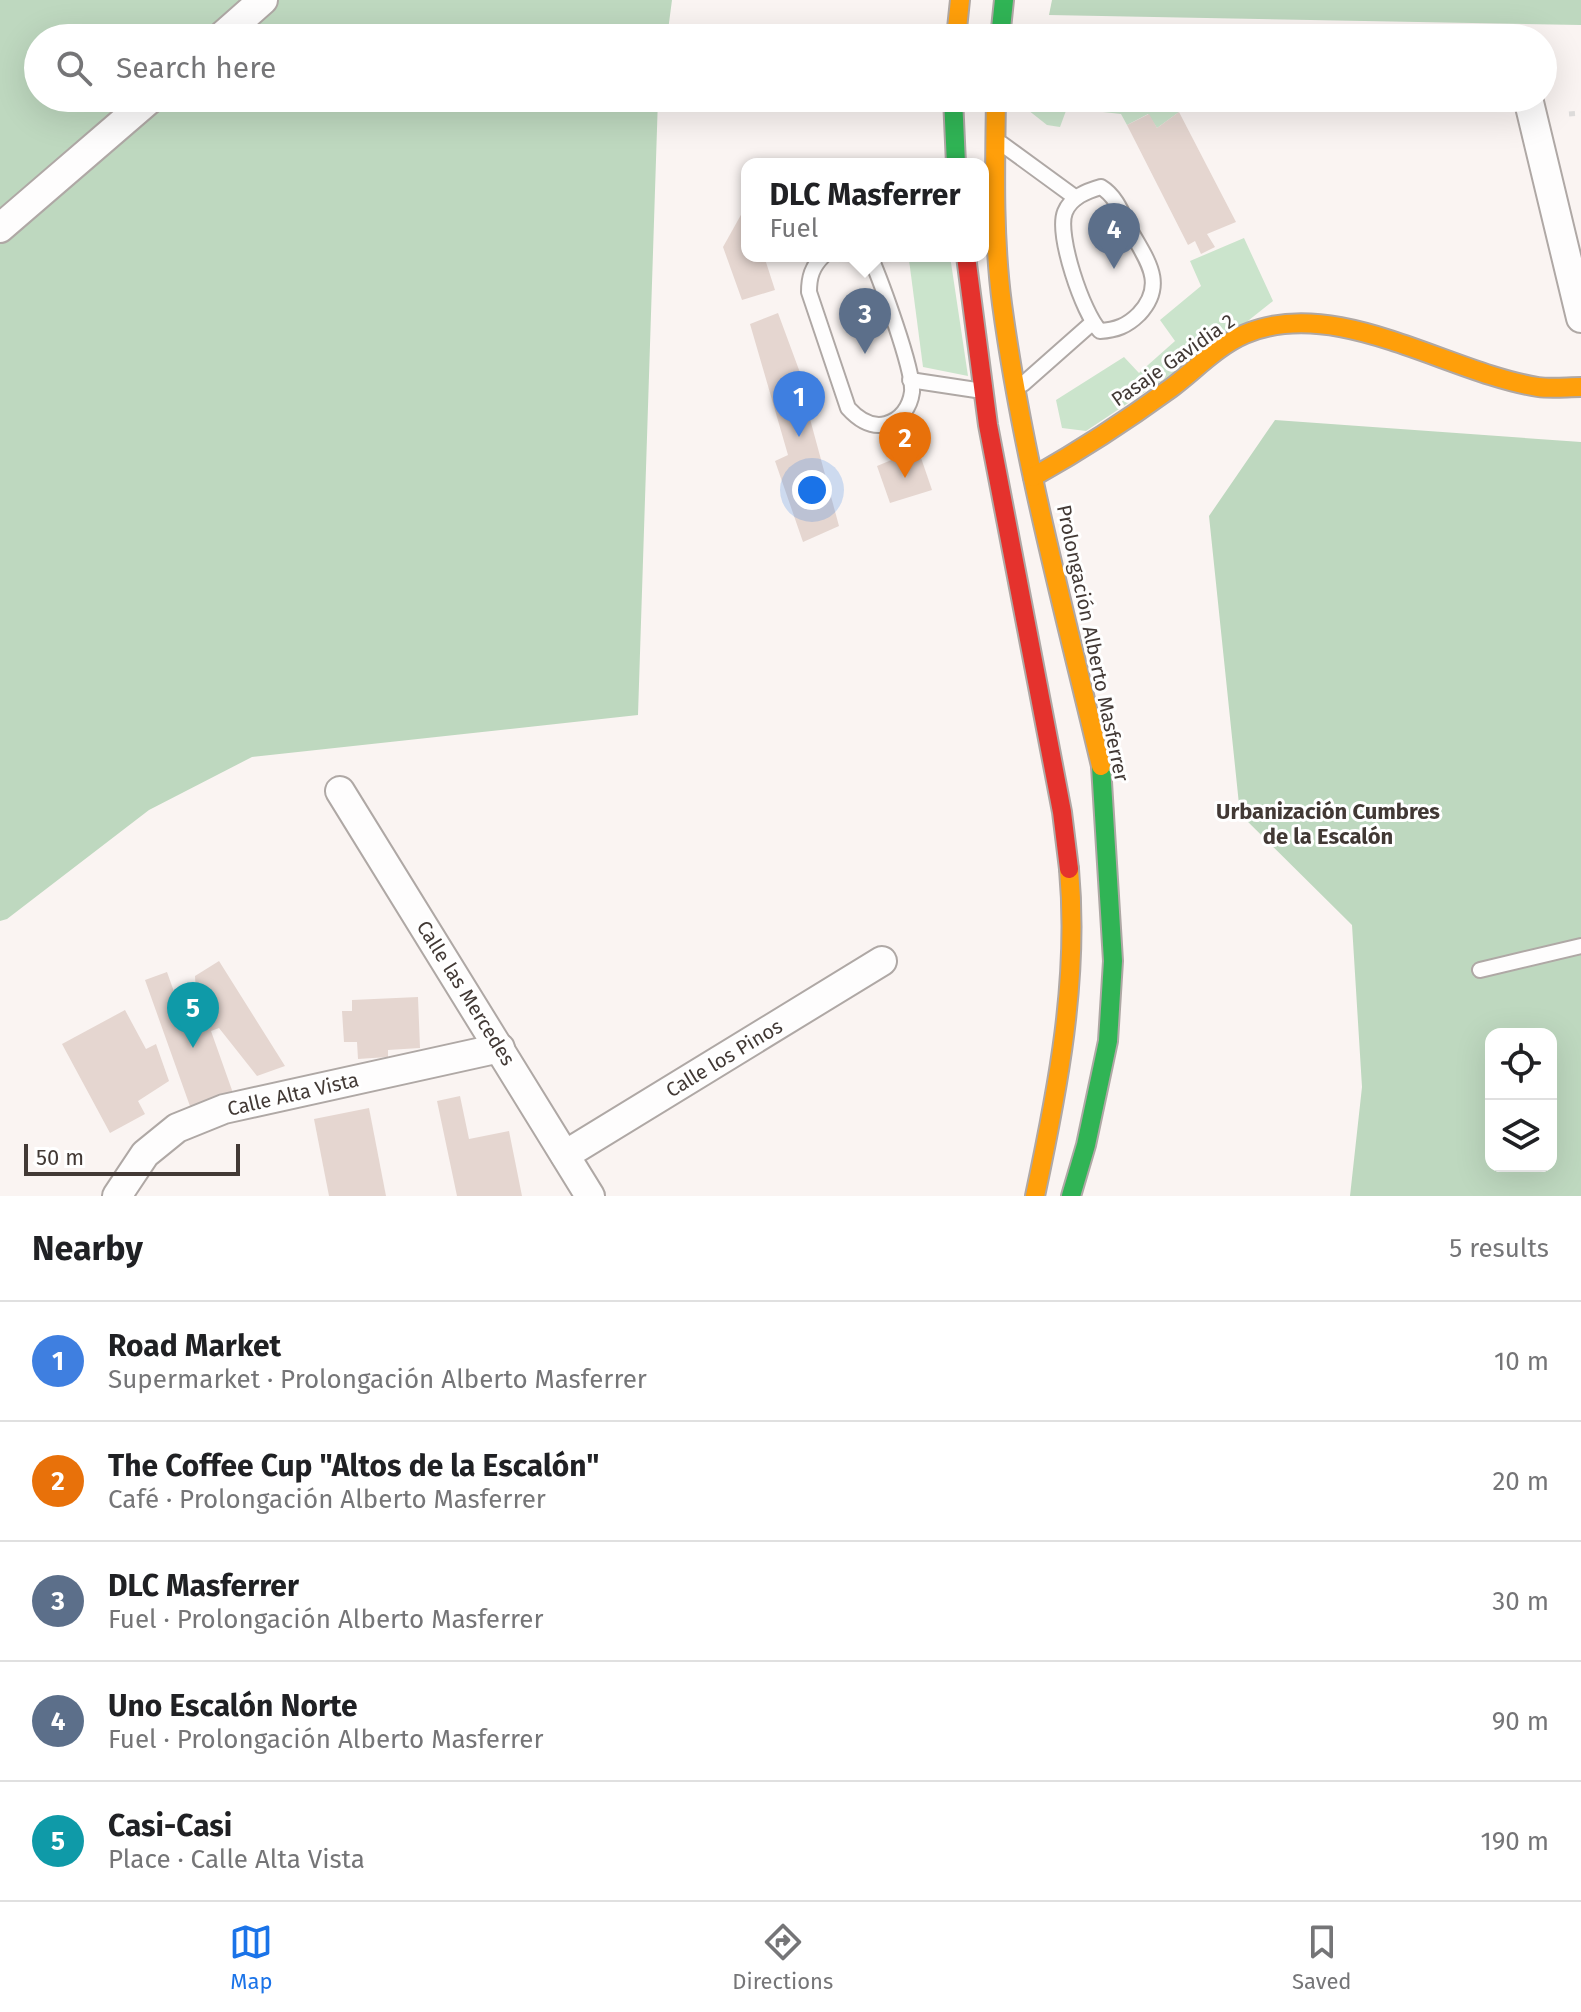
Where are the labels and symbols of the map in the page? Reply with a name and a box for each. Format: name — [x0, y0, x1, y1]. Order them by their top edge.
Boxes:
pin: 4 — [1088, 203, 1140, 269]
pin: 3 — [839, 288, 891, 354]
street label: Pasaje Gavidia 2 — [1107, 309, 1239, 411]
pin: 1 — [773, 371, 825, 437]
pin: 2 — [879, 412, 931, 478]
your location — [792, 470, 832, 510]
street label: Prolongación Alberto Masferrer — [1052, 503, 1134, 784]
district label: Urbanización Cumbres de la Escalón — [1216, 798, 1440, 850]
street label: Calle las Mercedes — [412, 916, 520, 1070]
pin: 5 — [167, 982, 219, 1048]
street label: Calle los Pinos — [661, 1014, 787, 1102]
street label: Calle Alta Vista — [225, 1067, 361, 1121]
scale bar — [24, 1140, 240, 1176]

